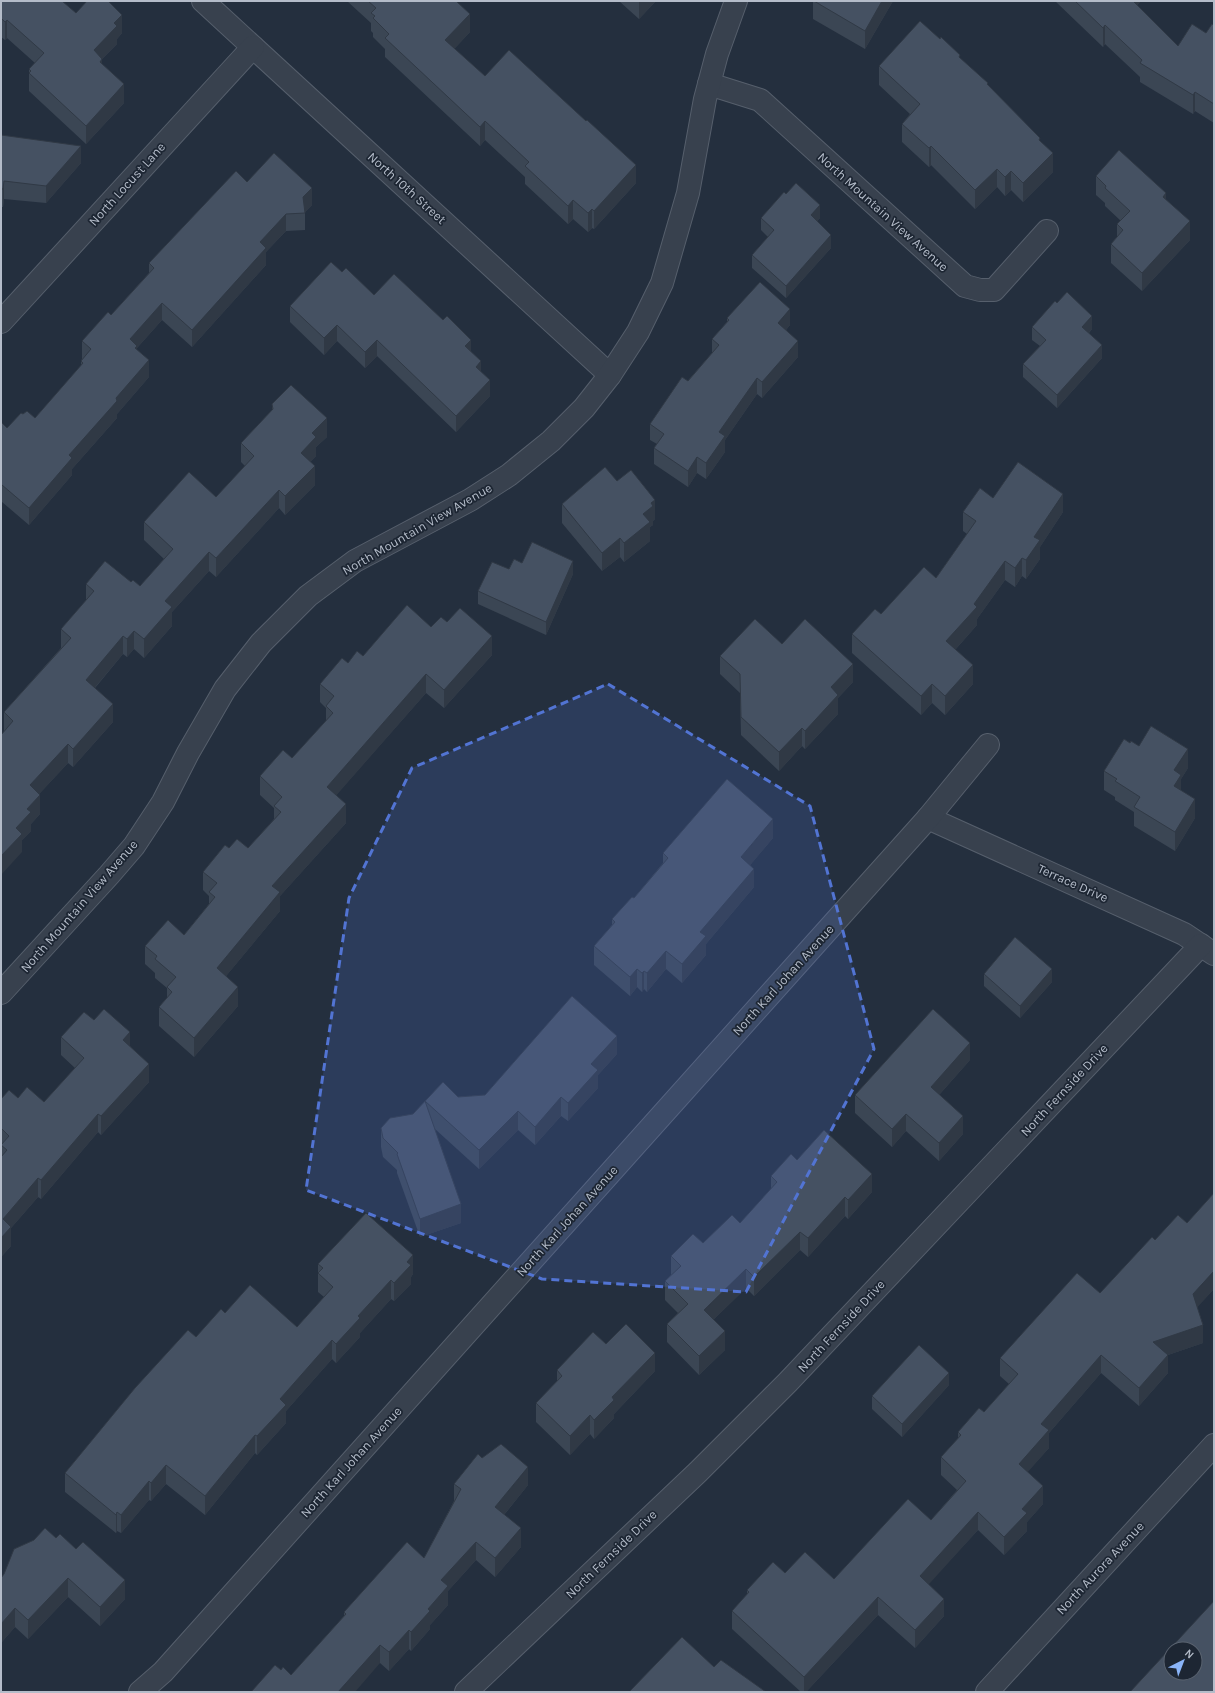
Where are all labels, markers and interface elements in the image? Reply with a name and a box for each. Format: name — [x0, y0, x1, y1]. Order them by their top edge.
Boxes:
street label: North Locust Lane — [86, 139, 169, 229]
street label: North 10th Street — [365, 149, 449, 227]
street label: North Mountain View Avenue — [815, 149, 952, 275]
street label: North Mountain View Avenue — [339, 480, 495, 578]
street label: North Mountain View Avenue — [17, 837, 141, 975]
street label: Terrace Drive — [1035, 861, 1111, 905]
street label: North Karl Johan Avenue — [729, 921, 837, 1039]
street label: North Fernside Drive — [1017, 1041, 1111, 1139]
street label: North Karl Johan Avenue — [513, 1162, 621, 1280]
street label: North Fernside Drive — [794, 1277, 888, 1375]
street label: North Karl Johan Avenue — [297, 1403, 405, 1521]
street label: North Fernside Drive — [562, 1506, 660, 1601]
street label: North Aurora Avenue — [1053, 1518, 1147, 1618]
north arrow — [1163, 1641, 1203, 1681]
text: N — [1182, 1646, 1197, 1661]

